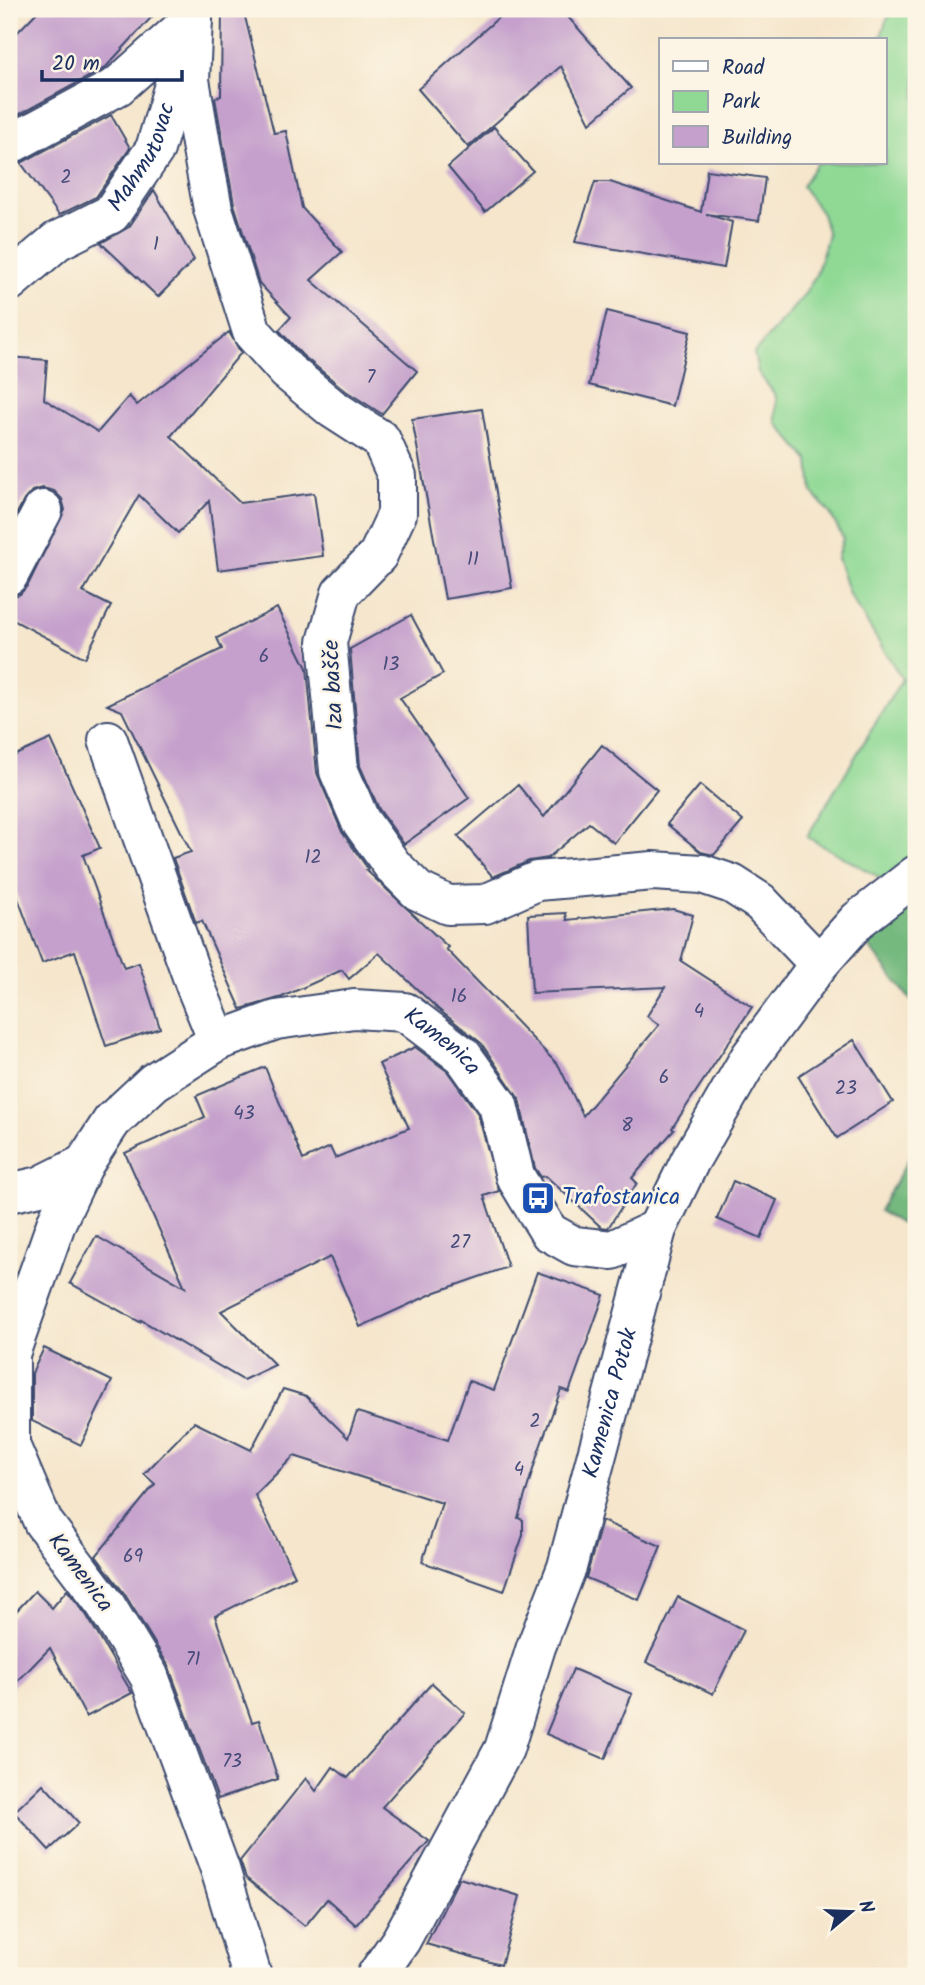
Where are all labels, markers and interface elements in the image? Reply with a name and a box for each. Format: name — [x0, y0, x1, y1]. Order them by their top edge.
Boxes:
scale bar — [42, 38, 182, 82]
legend — [659, 38, 886, 164]
text: 20 m — [52, 48, 100, 81]
text: Road — [722, 52, 765, 85]
text: Park — [722, 86, 760, 119]
street label: Mahmutovac — [99, 98, 186, 220]
text: Building — [722, 122, 792, 155]
house number: 2 — [60, 163, 72, 193]
house number: 1 — [153, 230, 159, 260]
house number: 7 — [367, 363, 377, 393]
house number: 11 — [467, 545, 479, 575]
street label: Iza bašče — [314, 639, 354, 731]
house number: 6 — [259, 642, 269, 672]
house number: 13 — [383, 650, 400, 680]
house number: 12 — [304, 843, 322, 873]
house number: 16 — [451, 982, 467, 1012]
house number: 4 — [694, 997, 704, 1027]
street label: Kamenica — [395, 999, 490, 1083]
house number: 6 — [659, 1063, 669, 1093]
house number: 23 — [835, 1074, 857, 1104]
house number: 43 — [233, 1099, 255, 1129]
house number: 8 — [621, 1111, 633, 1141]
bus stop icon: Trafostanica — [519, 1179, 557, 1217]
place label: Trafostanica — [562, 1180, 680, 1216]
house number: 27 — [450, 1228, 471, 1258]
street label: Kamenica Potok — [573, 1324, 648, 1482]
house number: 2 — [529, 1407, 541, 1437]
house number: 4 — [514, 1455, 524, 1485]
street label: Kamenica — [38, 1526, 122, 1620]
house number: 69 — [123, 1542, 143, 1572]
house number: 71 — [186, 1645, 200, 1675]
house number: 73 — [222, 1747, 242, 1777]
north arrow — [816, 1876, 886, 1946]
text: N — [849, 1897, 881, 1918]

